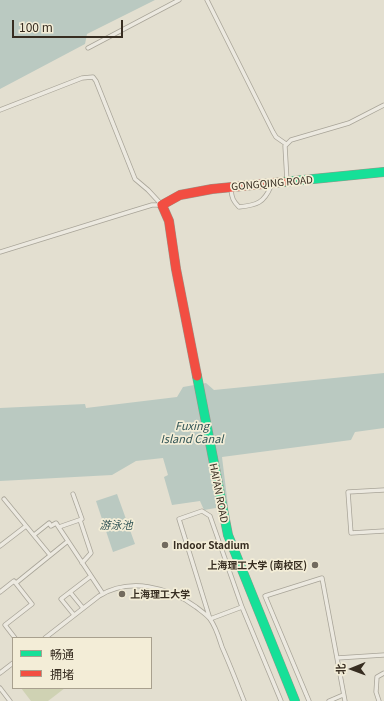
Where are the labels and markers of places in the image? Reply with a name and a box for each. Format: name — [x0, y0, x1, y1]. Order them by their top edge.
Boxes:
place label: Indoor Stadium — [173, 539, 250, 551]
marker: Indoor Stadium — [160, 540, 170, 550]
place label: 上海理工大学 (南校区) — [207, 559, 307, 571]
marker: 上海理工大学 (南校区) — [310, 560, 320, 570]
place label: 上海理工大学 — [130, 588, 190, 600]
marker: 上海理工大学 — [117, 589, 127, 599]

